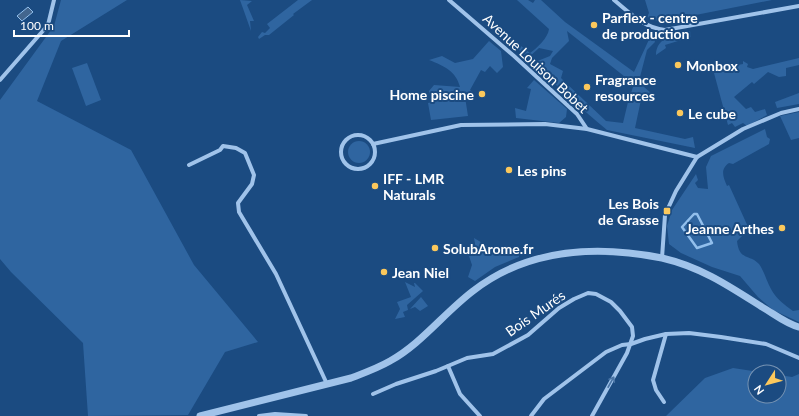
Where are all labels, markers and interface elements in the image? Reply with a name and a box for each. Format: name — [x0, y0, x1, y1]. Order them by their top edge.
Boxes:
place label: Parflex - centre de production — [602, 9, 698, 42]
street label: Avenue Louison Bobet — [480, 10, 592, 116]
scale bar — [14, 12, 129, 38]
text: 100 m — [20, 18, 54, 33]
marker: Parflex - centre de production — [589, 20, 599, 30]
place label: Monbox — [686, 57, 739, 74]
marker: Monbox — [673, 60, 683, 70]
place label: Fragrance resources — [595, 71, 657, 104]
marker: Fragrance resources — [582, 82, 592, 92]
place label: Home piscine — [389, 86, 475, 103]
marker: Home piscine — [477, 89, 487, 99]
place label: Le cube — [688, 105, 736, 122]
marker: Le cube — [675, 108, 685, 118]
place label: Les pins — [517, 162, 567, 179]
marker: Les pins — [504, 165, 514, 175]
place label: IFF - LMR Naturals — [383, 170, 445, 203]
marker: IFF - LMR Naturals — [370, 181, 380, 191]
place label: Les Bois de Grasse — [598, 195, 660, 228]
marker: Les Bois de Grasse — [662, 206, 672, 216]
place label: Jeanne Arthes — [686, 220, 774, 237]
marker: Jeanne Arthes — [777, 223, 787, 233]
place label: SolubArome.fr — [443, 240, 534, 257]
marker: SolubArome.fr — [430, 243, 440, 253]
place label: Jean Niel — [392, 264, 449, 281]
marker: Jean Niel — [379, 267, 389, 277]
street label: Bois Murés — [502, 286, 568, 340]
north arrow — [747, 364, 787, 404]
one-way arrow — [607, 376, 615, 388]
text: N — [751, 383, 766, 397]

